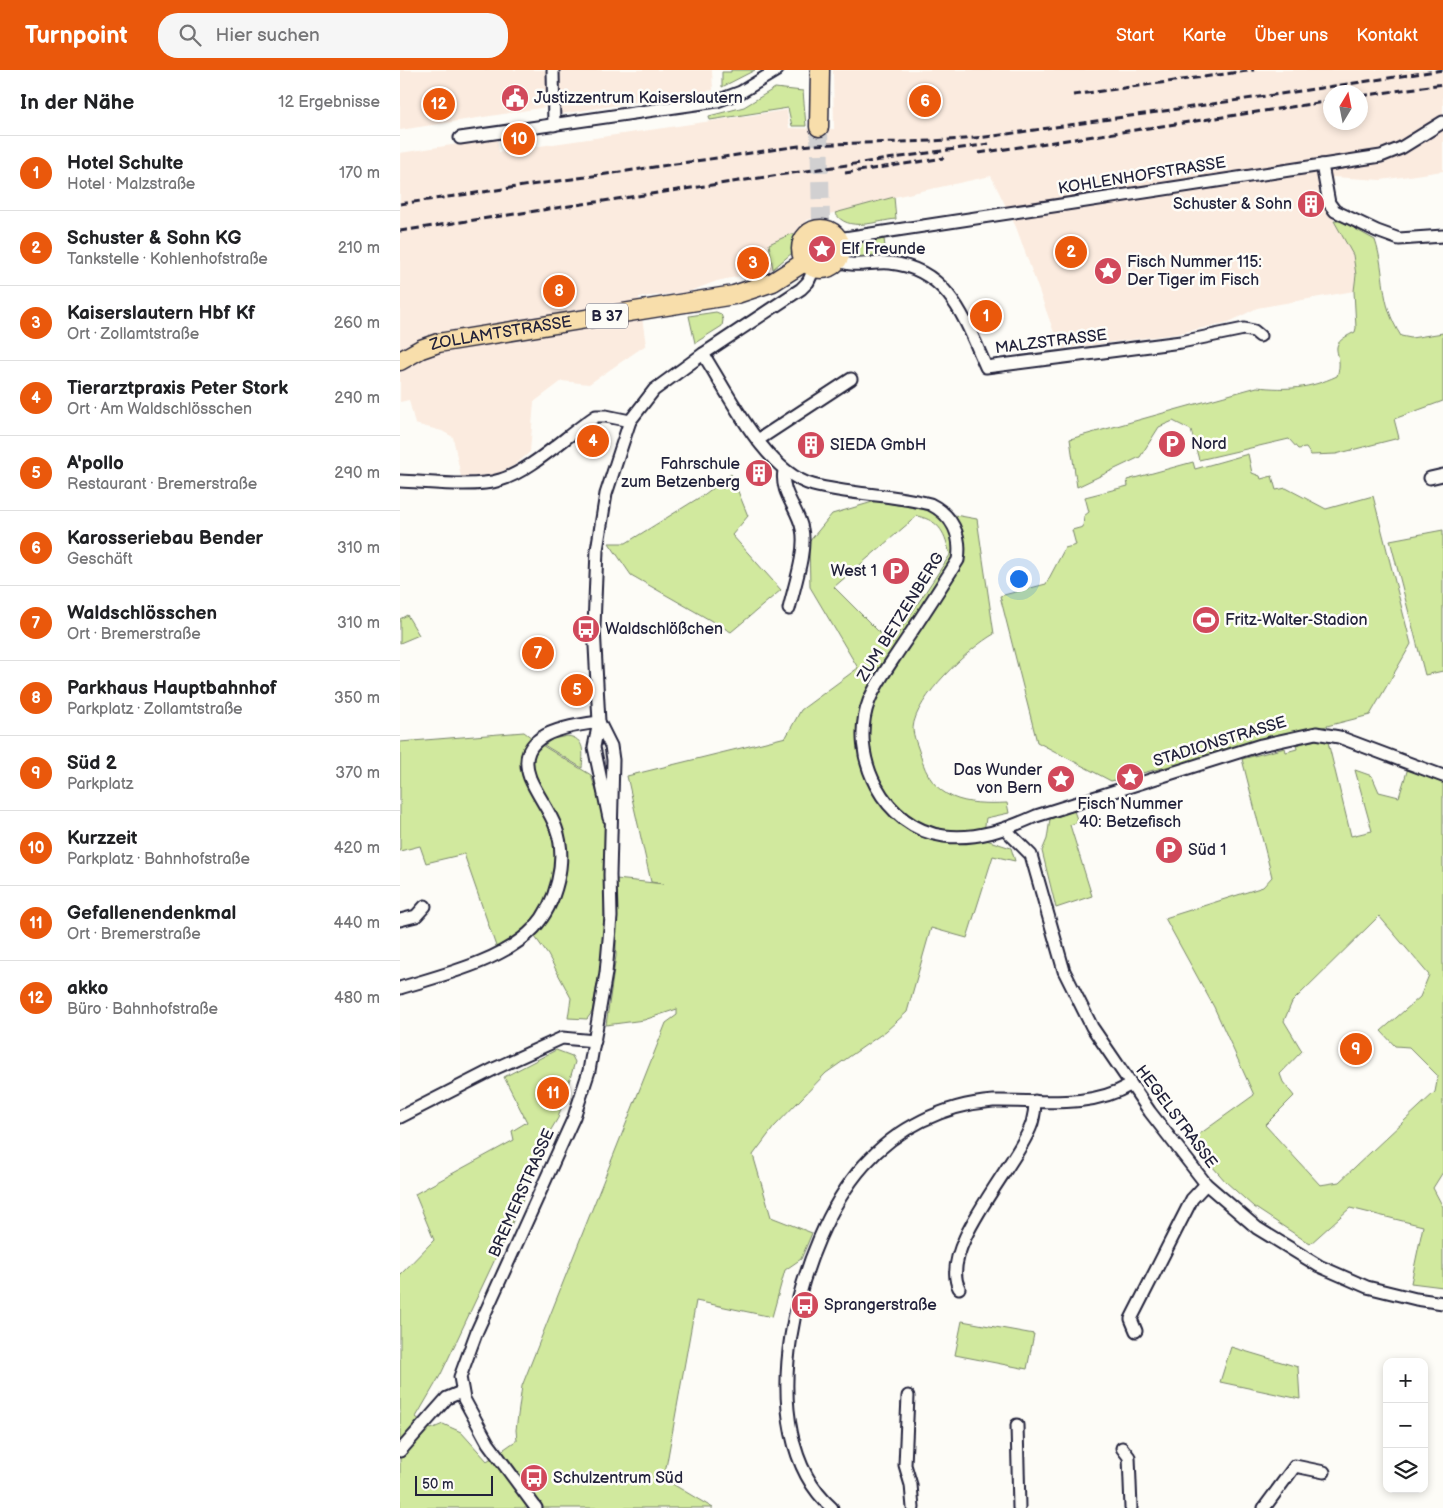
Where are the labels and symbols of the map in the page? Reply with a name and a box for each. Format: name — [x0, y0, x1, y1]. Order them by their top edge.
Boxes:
pin: 6 — [909, 82, 941, 120]
public building icon: Justizzentrum Kaiserslautern — [500, 83, 530, 113]
pin: 12 — [423, 85, 455, 123]
north arrow — [1323, 85, 1368, 130]
place label: Justizzentrum Kaiserslautern — [534, 89, 743, 108]
pin: 10 — [503, 120, 535, 158]
street label: KOHLENHOFSTRASSE — [1057, 153, 1227, 199]
building icon: Schuster & Sohn — [1296, 189, 1326, 219]
place label: Schuster & Sohn — [1173, 195, 1292, 214]
pin: 2 — [1055, 233, 1087, 271]
place icon: Elf Freunde — [807, 234, 837, 264]
place label: Elf Freunde — [841, 240, 926, 259]
pin: 3 — [737, 244, 769, 282]
place label: Fisch Nummer 115: Der Tiger im Fisch — [1127, 253, 1262, 290]
place icon: Fisch Nummer 115: Der Tiger im Fisch — [1093, 256, 1123, 286]
pin: 8 — [543, 272, 575, 310]
pin: 1 — [970, 297, 1002, 335]
road number: B 37 — [586, 304, 628, 328]
street label: ZOLLAMTSTRASSE — [427, 312, 573, 355]
street label: MALZSTRASSE — [994, 326, 1108, 358]
pin: 4 — [577, 422, 609, 460]
parking icon: Nord — [1157, 429, 1187, 459]
building icon: SIEDA GmbH — [796, 430, 826, 460]
place label: Nord — [1191, 435, 1227, 454]
place label: SIEDA GmbH — [830, 436, 927, 455]
place label: Fahrschule zum Betzenberg — [621, 455, 741, 492]
building icon: Fahrschule zum Betzenberg — [744, 458, 774, 488]
street label: ZUM BETZENBERG — [853, 549, 948, 686]
parking icon: West 1 — [881, 556, 911, 586]
place label: West 1 — [830, 562, 877, 581]
your location — [1006, 566, 1032, 592]
sports icon: Fritz-Walter-Stadion — [1191, 605, 1221, 635]
place label: Fritz-Walter-Stadion — [1225, 611, 1368, 630]
bus stop icon: Waldschlößchen — [571, 614, 601, 644]
place label: Waldschlößchen — [605, 620, 723, 639]
pin: 7 — [522, 634, 554, 672]
pin: 5 — [561, 671, 593, 709]
street label: STADIONSTRASSE — [1151, 713, 1289, 771]
place label: Das Wunder von Bern — [953, 761, 1042, 798]
place icon: Fisch Nummer 40: Betzefisch — [1115, 762, 1145, 792]
place icon: Das Wunder von Bern — [1046, 764, 1076, 794]
place label: Fisch Nummer 40: Betzefisch — [1077, 795, 1183, 832]
parking icon: Süd 1 — [1154, 835, 1184, 865]
place label: Süd 1 — [1188, 841, 1226, 860]
pin: 9 — [1340, 1030, 1372, 1068]
street label: HEGELSTRASSE — [1131, 1062, 1221, 1172]
pin: 11 — [537, 1074, 569, 1112]
street label: BREMERSTRASSE — [485, 1126, 559, 1260]
bus stop icon: Sprangerstraße — [790, 1290, 820, 1320]
place label: Sprangerstraße — [824, 1296, 937, 1315]
bus stop icon: Schulzentrum Süd — [519, 1463, 549, 1493]
place label: Schulzentrum Süd — [553, 1469, 683, 1488]
scale bar — [415, 1473, 492, 1496]

